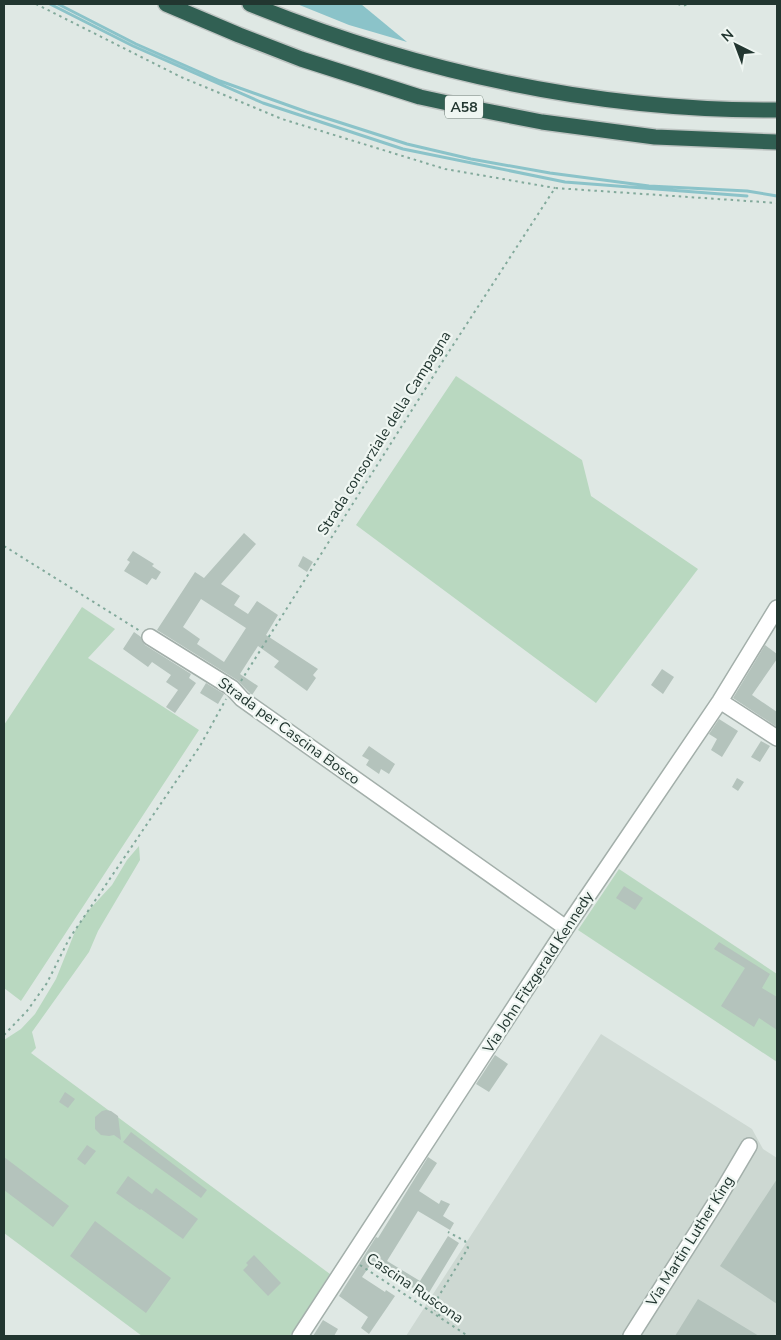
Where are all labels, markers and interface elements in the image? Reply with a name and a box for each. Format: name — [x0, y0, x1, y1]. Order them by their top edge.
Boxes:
north arrow — [711, 20, 761, 70]
text: N — [717, 25, 738, 46]
road number: A58 — [445, 95, 483, 118]
street label: Strada consorziale della Campagna — [313, 327, 455, 539]
street label: Strada per Cascina Bosco — [214, 673, 364, 789]
street label: Via John Fitzgerald Kennedy — [478, 887, 598, 1058]
street label: Via Martin Luther King — [641, 1172, 738, 1311]
street label: Cascina Ruscona — [363, 1248, 467, 1328]

